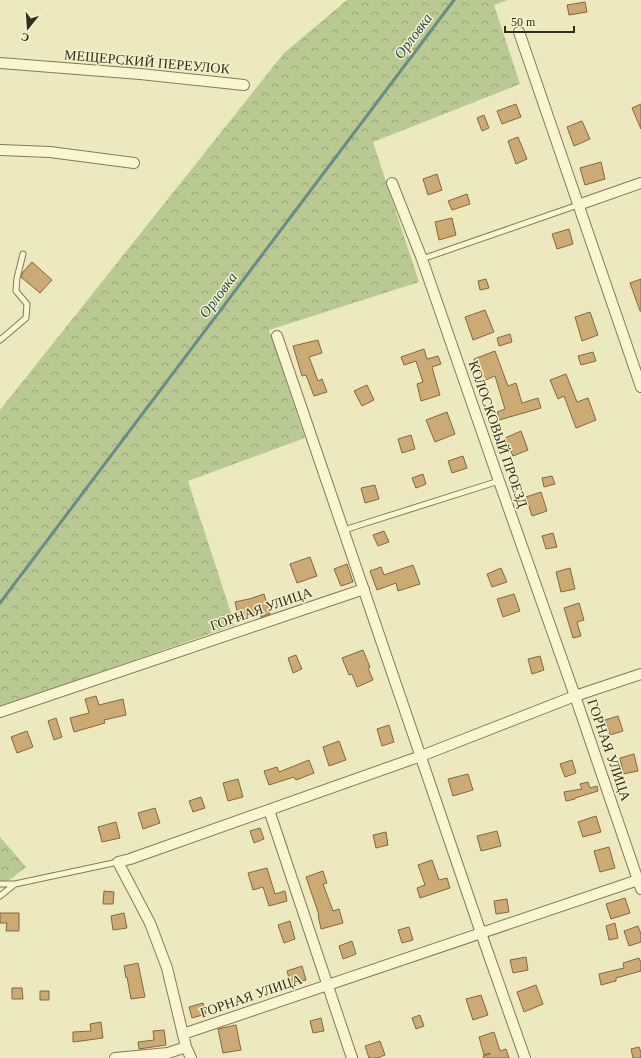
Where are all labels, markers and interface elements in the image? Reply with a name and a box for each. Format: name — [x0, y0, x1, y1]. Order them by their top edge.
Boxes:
north arrow — [8, 8, 48, 48]
scale bar — [505, 8, 574, 34]
water label: Орловка — [391, 10, 435, 62]
text: 50 m — [511, 15, 536, 29]
text: С — [19, 31, 31, 44]
street label: МЕЩЕРСКИЙ ПЕРЕУЛОК — [64, 46, 231, 77]
water label: Орловка — [196, 269, 240, 321]
street label: КОЛОСКОВЫЙ ПРОЕЗД — [466, 358, 531, 510]
street label: ГОРНАЯ УЛИЦА — [208, 584, 315, 633]
street label: ГОРНАЯ УЛИЦА — [585, 697, 634, 804]
street label: ГОРНАЯ УЛИЦА — [198, 971, 305, 1020]

